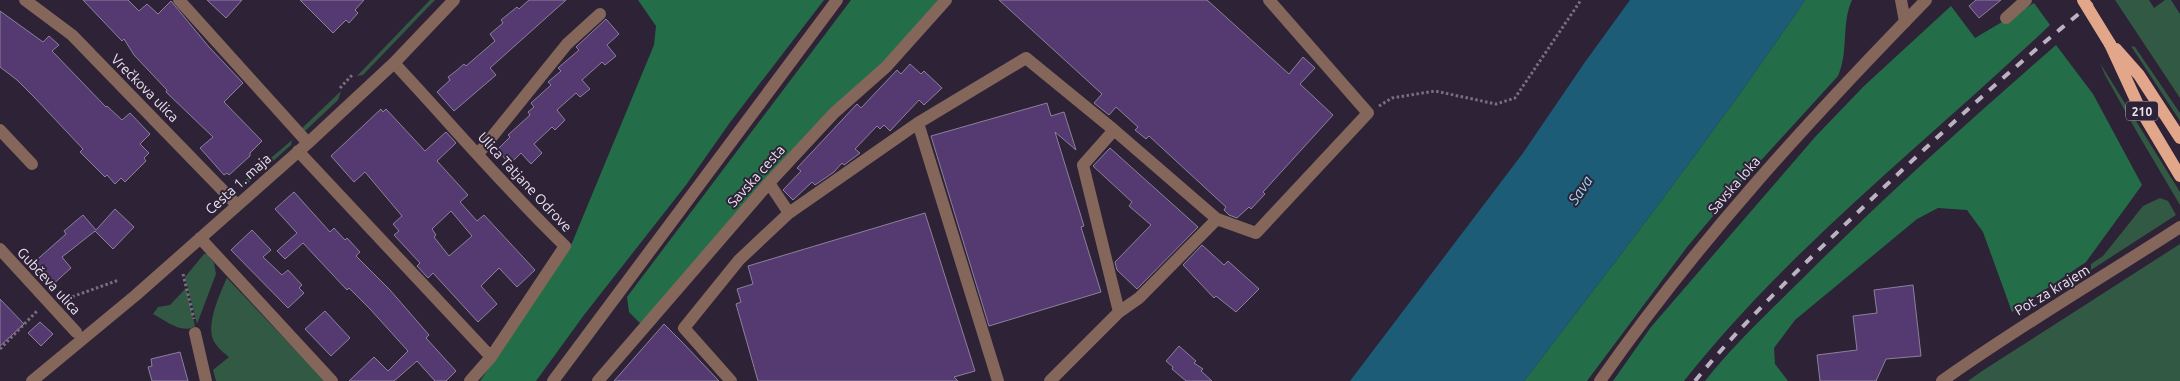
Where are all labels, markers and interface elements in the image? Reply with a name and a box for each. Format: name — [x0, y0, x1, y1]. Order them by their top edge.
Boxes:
street label: Vrečkova ulica — [108, 51, 182, 125]
road number: 210 — [2126, 102, 2158, 120]
street label: Ulica Tatjane Odrove — [475, 129, 575, 235]
street label: Savska cesta — [724, 142, 788, 210]
street label: Cesta 1. maja — [202, 150, 274, 218]
street label: Savska loka — [1705, 153, 1763, 217]
water label: Sava — [1564, 172, 1596, 208]
street label: Gubčeva ulica — [14, 244, 84, 318]
street label: Pot za krajem — [2012, 261, 2092, 319]

